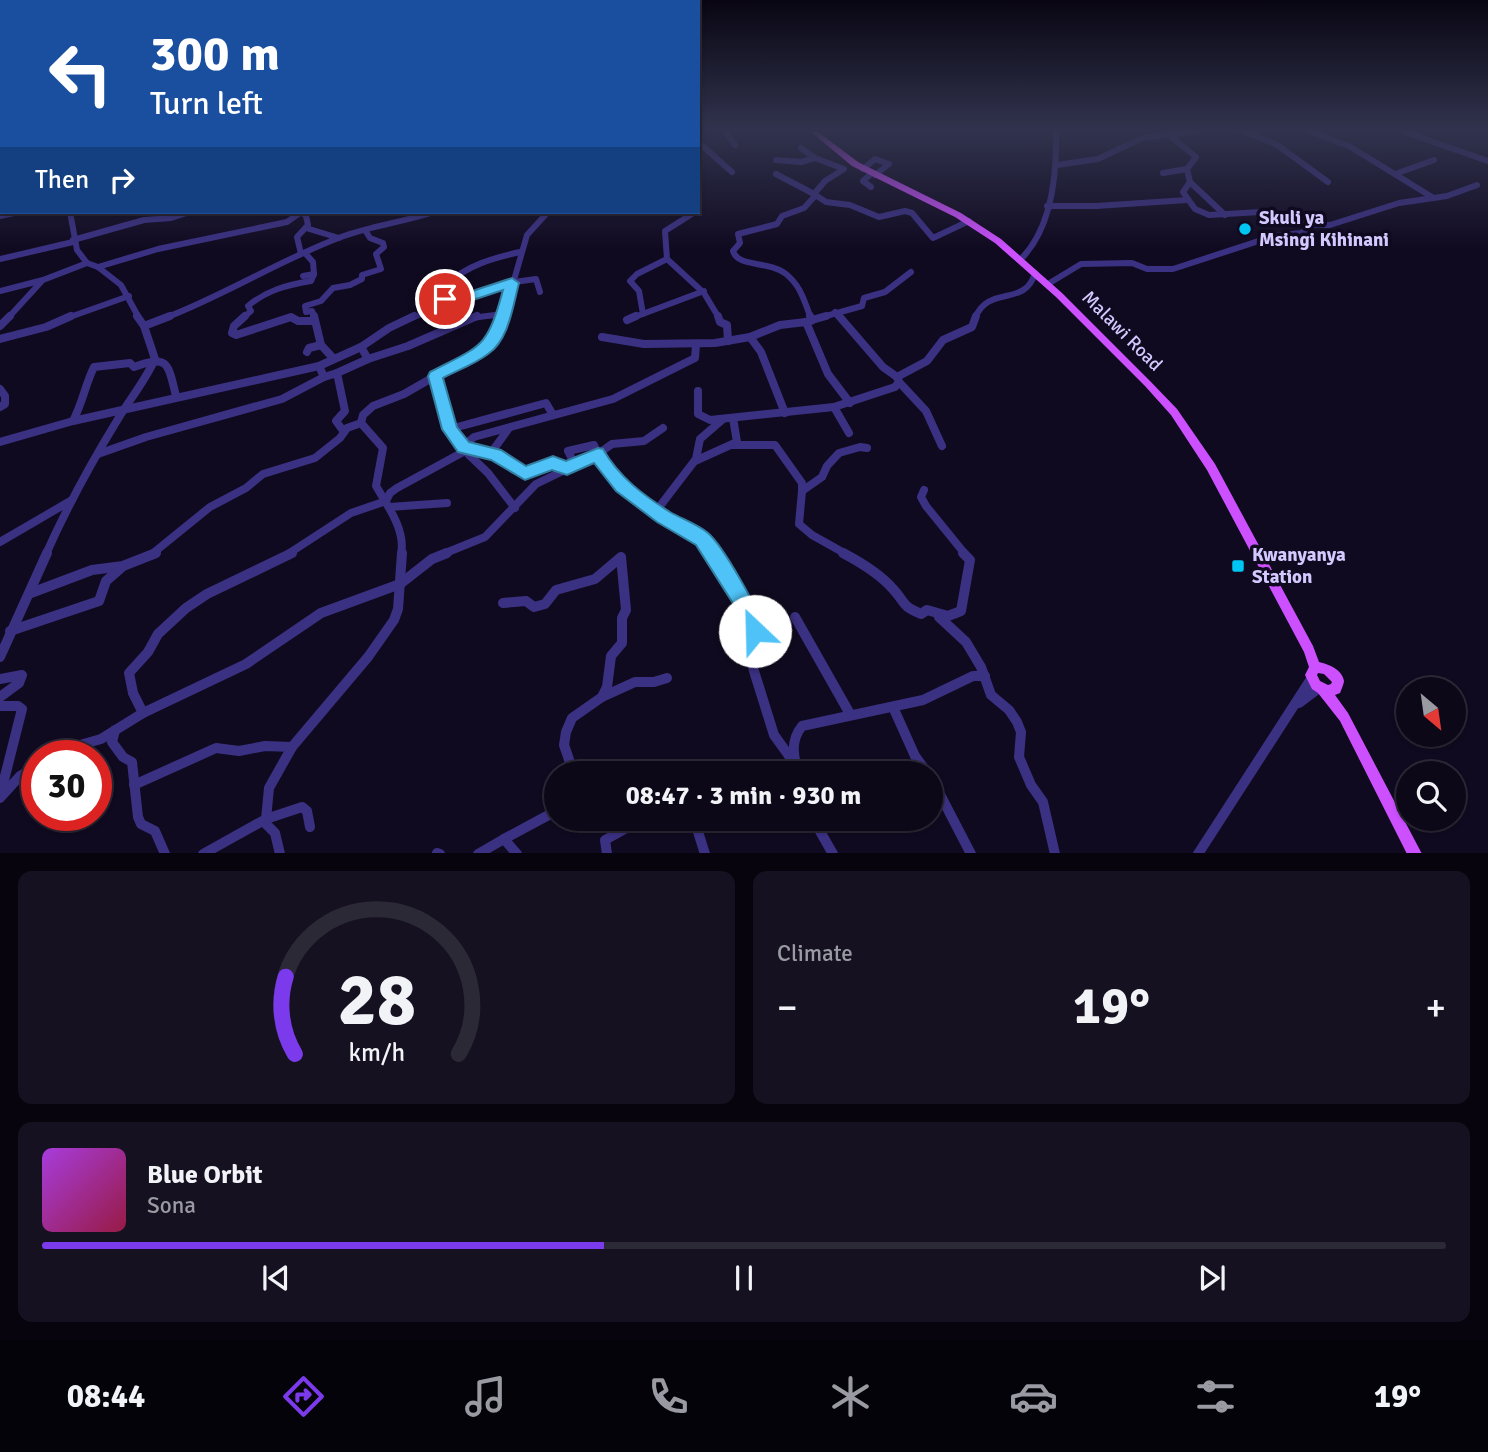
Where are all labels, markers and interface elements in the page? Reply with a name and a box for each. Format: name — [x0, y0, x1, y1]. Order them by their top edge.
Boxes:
text: 300 m — [150, 24, 280, 84]
icon: left — [35, 28, 126, 119]
text: Turn left — [150, 84, 263, 123]
icon: right — [103, 161, 141, 199]
text: Then — [35, 164, 89, 196]
place label: Skuli ya Msingi Kihinani — [1259, 206, 1389, 252]
marker: Skuli ya Msingi Kihinani — [1237, 221, 1253, 237]
pin — [415, 269, 475, 329]
icon: arrive — [426, 280, 464, 318]
street label: Malawi Road — [1077, 286, 1167, 376]
place label: Kwanyanya Station — [1252, 543, 1346, 589]
marker: Kwanyanya Station — [1230, 558, 1246, 574]
position arrow — [718, 594, 792, 668]
north arrow — [1396, 677, 1466, 747]
map controls — [1396, 677, 1466, 831]
speed limit sign: 30 — [21, 740, 112, 831]
button: search — [1396, 761, 1466, 831]
text: 08:47 · 3 min · 930 m — [626, 780, 861, 812]
text: Climate — [777, 939, 853, 968]
text: 28 — [337, 956, 416, 1045]
text: 19° — [1073, 974, 1150, 1038]
text: − — [777, 984, 798, 1031]
text: + — [1425, 984, 1446, 1031]
text: km/h — [348, 1036, 405, 1067]
text: Blue Orbit — [147, 1159, 263, 1191]
text: Sona — [147, 1191, 196, 1220]
icon: previous — [257, 1259, 295, 1297]
icon: pause — [725, 1259, 763, 1297]
icon: next — [1193, 1259, 1231, 1297]
icon: directions — [279, 1372, 328, 1421]
icon: music — [461, 1372, 510, 1421]
icon: phone — [644, 1372, 693, 1421]
icon: climate — [826, 1372, 875, 1421]
icon: car — [1009, 1372, 1058, 1421]
icon: filters — [1191, 1372, 1240, 1421]
text: 08:44 — [67, 1377, 145, 1416]
text: 19° — [1374, 1377, 1421, 1416]

